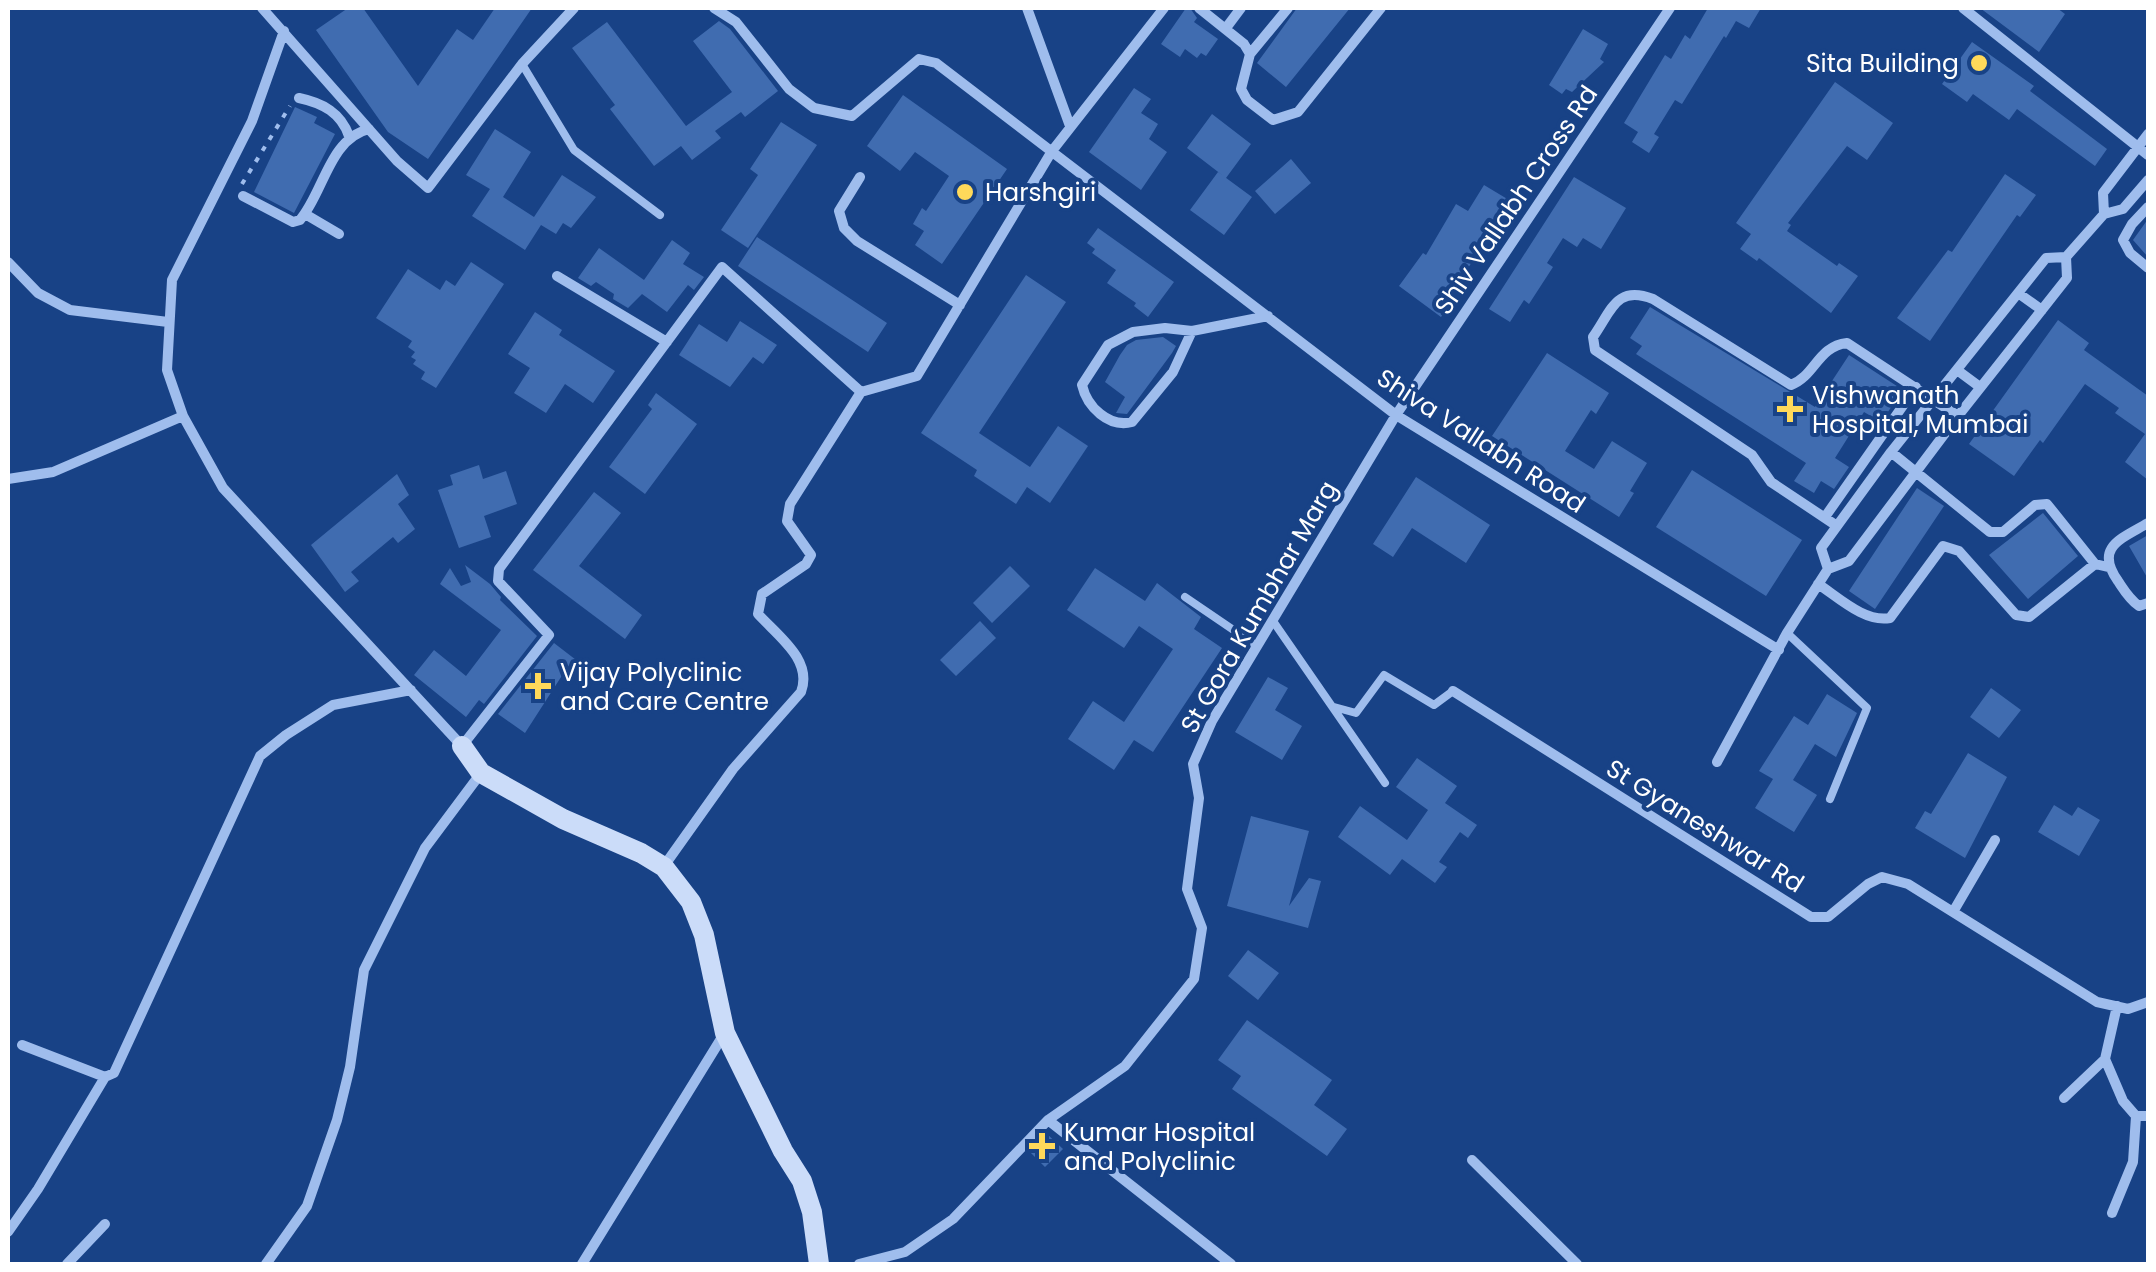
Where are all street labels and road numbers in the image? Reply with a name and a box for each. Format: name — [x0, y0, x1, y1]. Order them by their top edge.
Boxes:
street label: Shiv Vallabh Cross Rd — [1426, 78, 1606, 322]
street label: Shiva Vallabh Road — [1370, 360, 1592, 522]
street label: St Gora Kumbhar Marg — [1172, 474, 1346, 740]
street label: St Gyaneshwar Rd — [1599, 751, 1811, 901]

